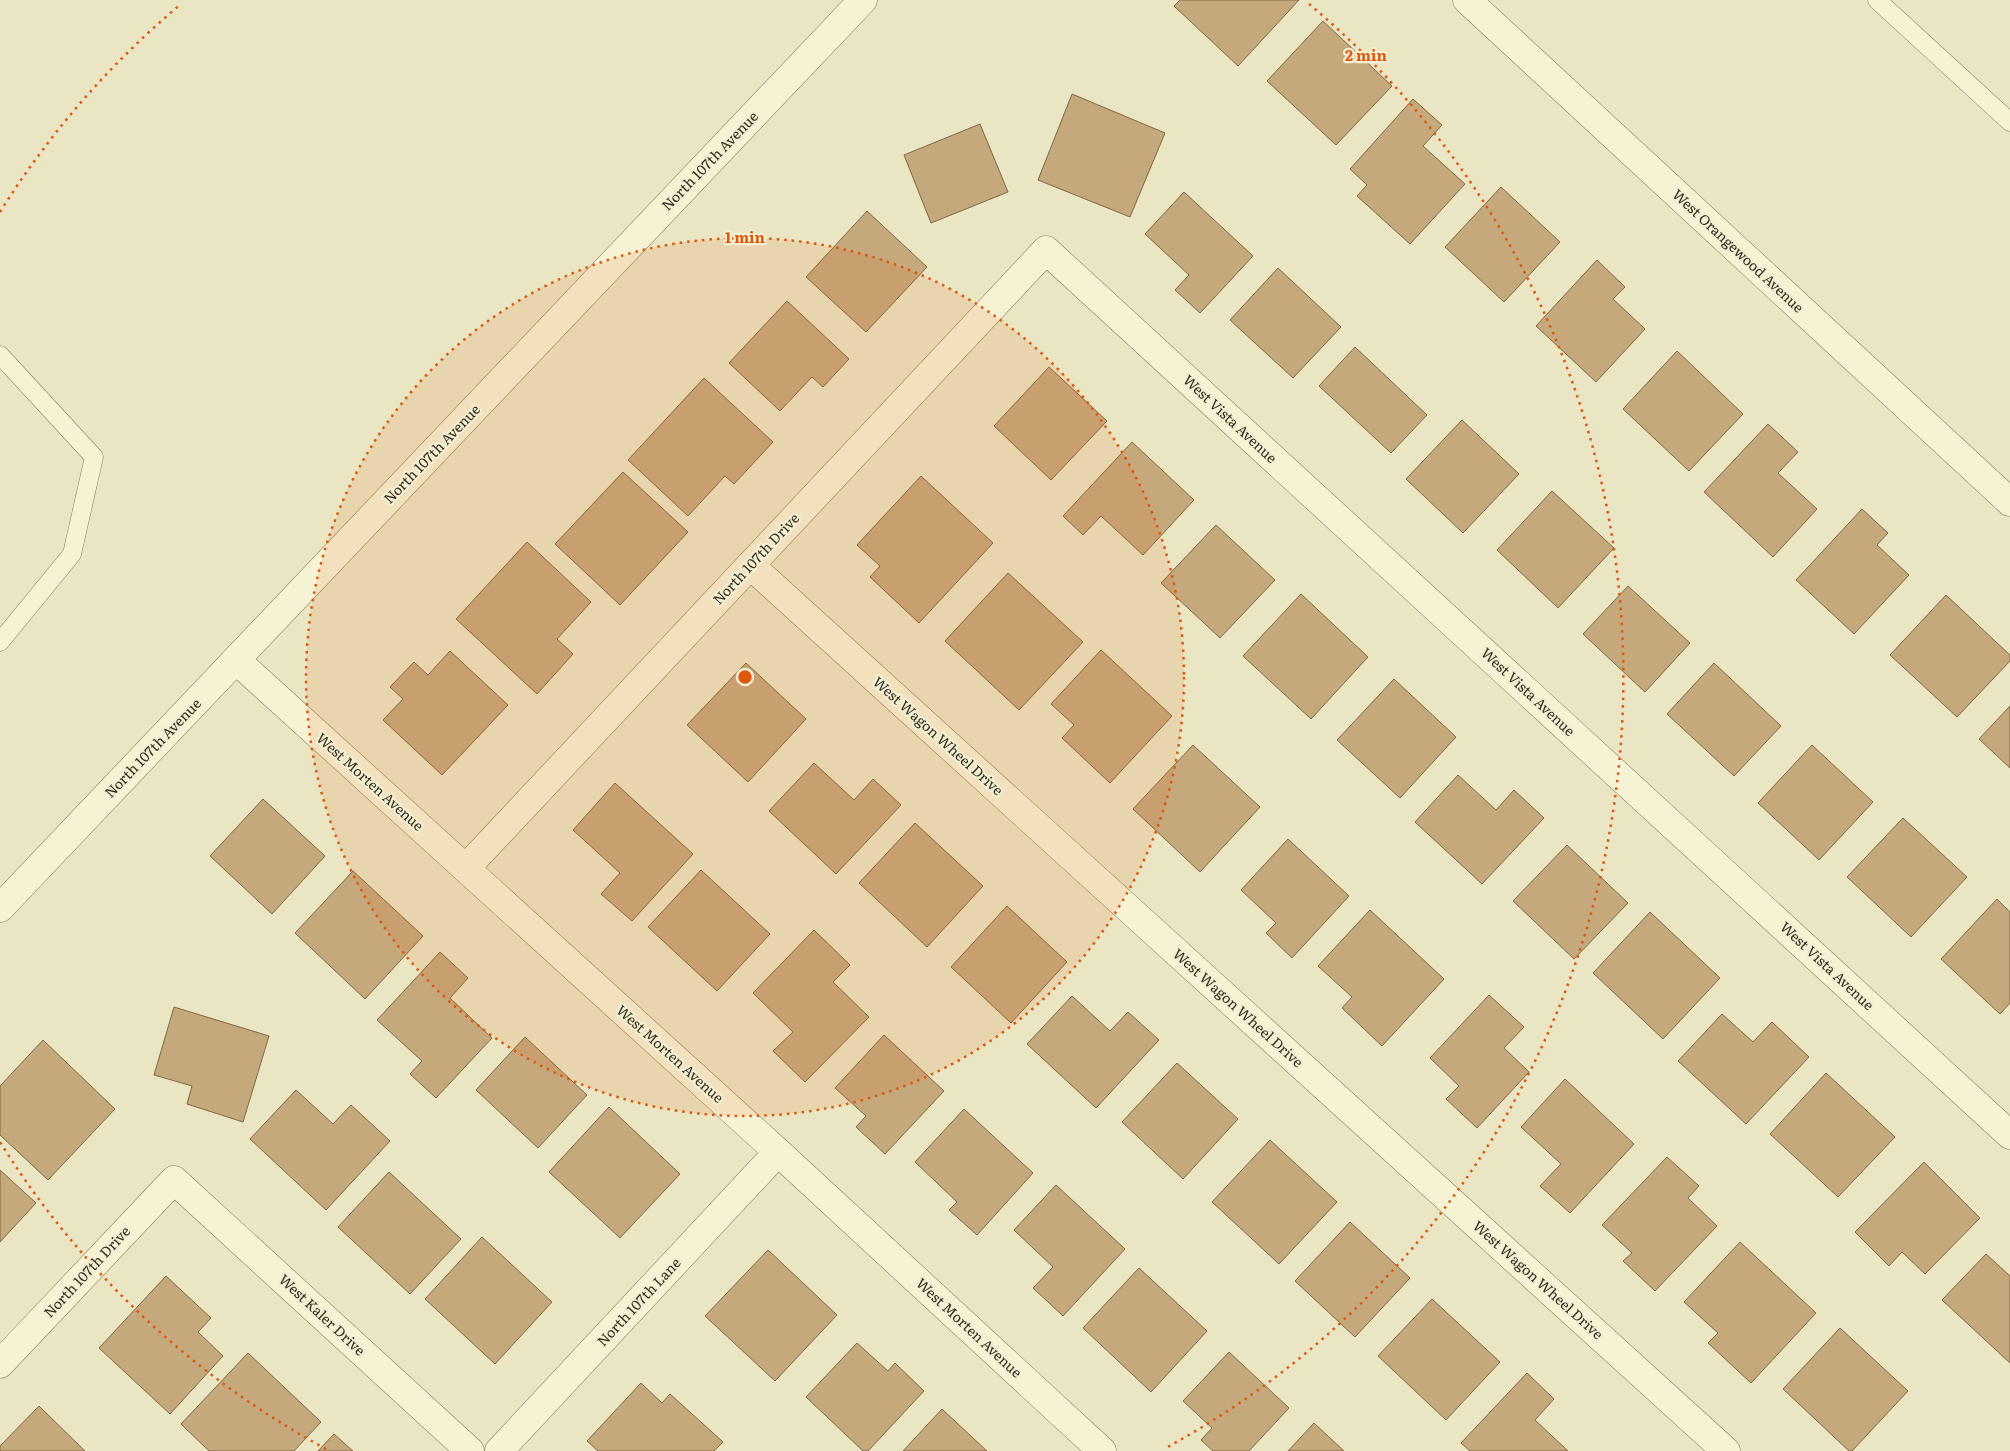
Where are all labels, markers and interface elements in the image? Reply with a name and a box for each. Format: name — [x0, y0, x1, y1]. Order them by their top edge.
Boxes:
text: 2 min — [1345, 43, 1388, 66]
street label: North 107th Avenue — [657, 106, 762, 214]
street label: West Orangewood Avenue — [1669, 184, 1809, 317]
text: 1 min — [725, 225, 766, 248]
street label: West Vista Avenue — [1179, 369, 1282, 467]
street label: North 107th Avenue — [379, 399, 484, 507]
street label: North 107th Drive — [707, 508, 803, 609]
street label: West Vista Avenue — [1477, 642, 1580, 740]
centre of rings — [736, 668, 754, 686]
street label: West Wagon Wheel Drive — [869, 671, 1008, 799]
street label: North 107th Avenue — [100, 693, 205, 801]
street label: West Morten Avenue — [313, 728, 429, 835]
street label: West Vista Avenue — [1776, 916, 1879, 1014]
street label: West Wagon Wheel Drive — [1169, 943, 1308, 1071]
street label: West Morten Avenue — [613, 1000, 729, 1107]
street label: West Wagon Wheel Drive — [1469, 1215, 1608, 1343]
street label: North 107th Drive — [38, 1221, 134, 1322]
street label: North 107th Lane — [592, 1253, 685, 1350]
street label: West Kaler Drive — [275, 1269, 370, 1360]
street label: West Morten Avenue — [912, 1273, 1027, 1382]

